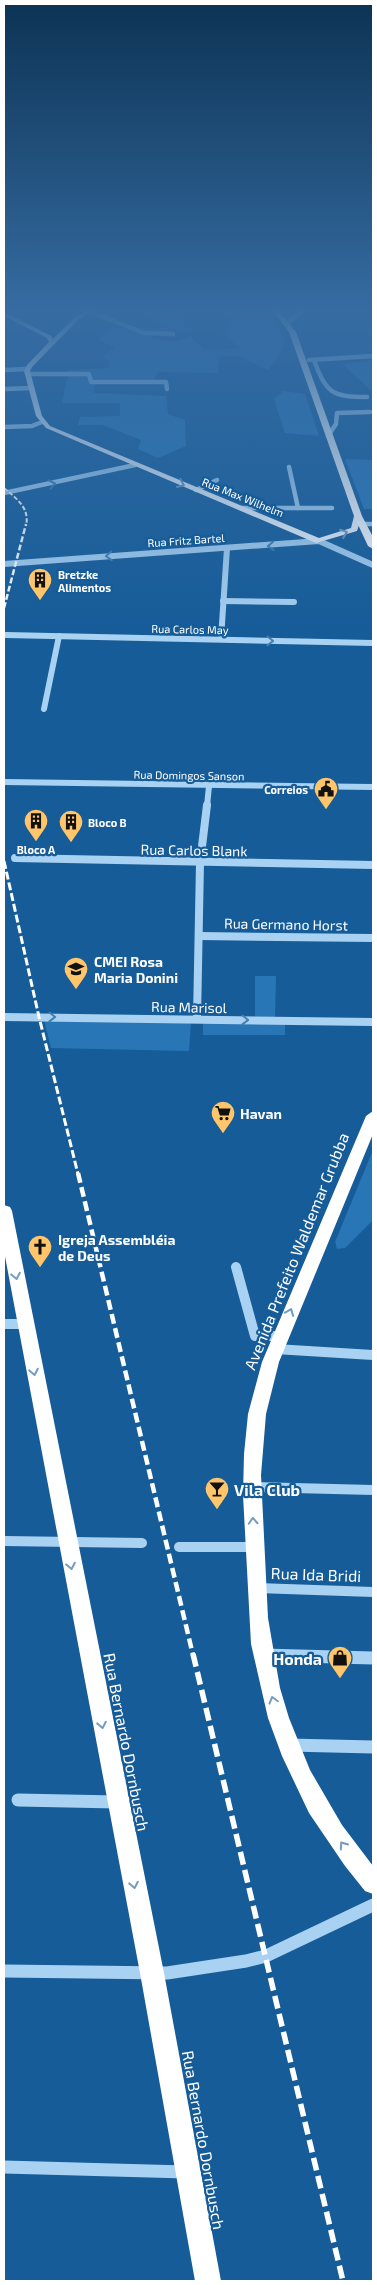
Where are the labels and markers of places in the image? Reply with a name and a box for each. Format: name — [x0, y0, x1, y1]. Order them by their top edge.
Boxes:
building icon: Bretzke Alimentos — [27, 567, 53, 601]
place label: Bretzke Alimentos — [58, 568, 111, 594]
public building icon: Correios — [313, 776, 339, 810]
place label: Correios — [264, 783, 308, 796]
building icon: Bloco A — [23, 808, 49, 842]
building icon: Bloco B — [58, 809, 84, 843]
place label: Bloco B — [88, 816, 127, 829]
place label: Bloco A — [17, 843, 56, 856]
place label: CMEI Rosa Maria Donini — [94, 953, 178, 986]
school or university icon: CMEI Rosa Maria Donini — [63, 956, 89, 990]
supermarket icon: Havan — [210, 1100, 236, 1134]
place label: Havan — [240, 1105, 282, 1122]
place label: Igreja Assembléia de Deus — [58, 1231, 175, 1264]
church icon: Igreja Assembléia de Deus — [27, 1234, 53, 1268]
bar icon: Vila Club — [204, 1476, 230, 1510]
place label: Vila Club — [234, 1480, 300, 1499]
shop icon: Honda — [327, 1645, 353, 1679]
place label: Honda — [273, 1649, 322, 1668]

